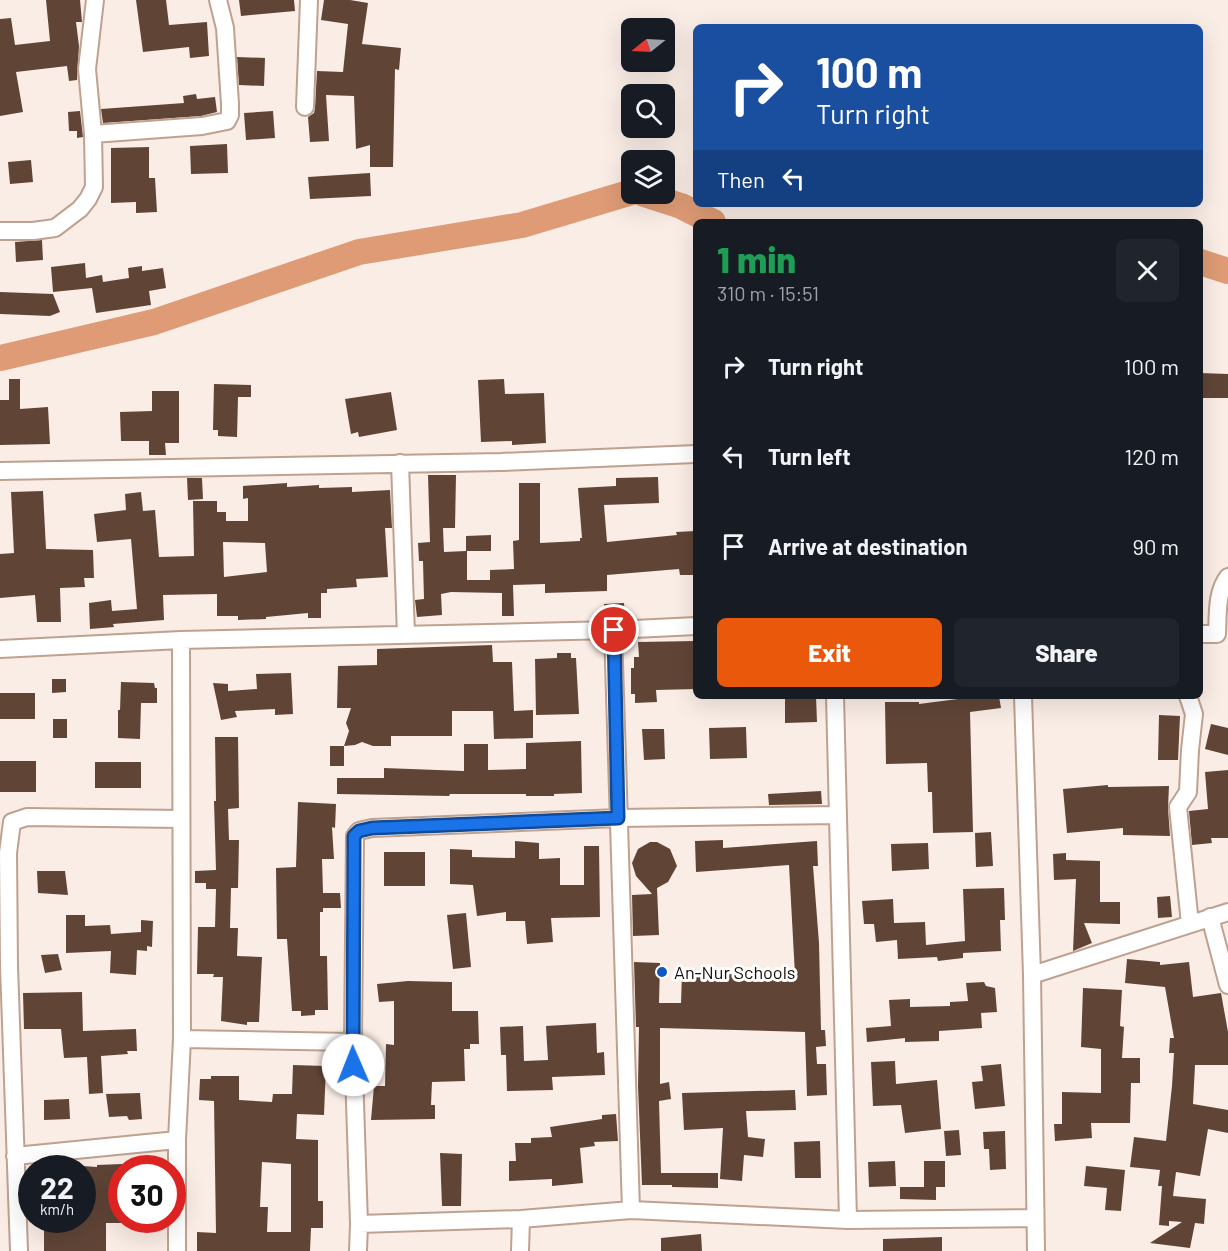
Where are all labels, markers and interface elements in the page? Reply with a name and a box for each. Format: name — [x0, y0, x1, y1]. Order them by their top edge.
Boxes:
north arrow — [621, 18, 675, 72]
map controls — [621, 18, 675, 204]
text: 100 m — [816, 46, 922, 96]
icon: right — [717, 48, 795, 126]
button: search — [621, 84, 675, 138]
text: Turn right — [816, 97, 930, 129]
button: layers — [621, 150, 675, 204]
icon: left — [777, 162, 810, 195]
text: Then — [717, 166, 765, 192]
text: 1 min — [717, 237, 796, 280]
button: close — [1116, 239, 1179, 302]
text: 310 m · 15:51 — [717, 281, 819, 305]
icon: right — [717, 350, 750, 383]
text: Turn right — [768, 353, 863, 379]
text: 100 m — [1124, 353, 1179, 379]
icon: left — [717, 440, 750, 473]
text: Turn left — [768, 443, 851, 469]
text: 120 m — [1124, 443, 1179, 469]
icon: arrive — [717, 530, 750, 563]
text: Arrive at destination — [768, 533, 967, 559]
text: 90 m — [1133, 533, 1179, 559]
pin — [588, 604, 639, 655]
icon: arrive — [597, 613, 630, 646]
button: Exit — [717, 618, 942, 687]
button: Share — [954, 618, 1179, 687]
place label: An-Nur Schools — [674, 961, 795, 983]
marker: An-Nur Schools — [655, 965, 669, 979]
position arrow — [321, 1033, 385, 1097]
speed limit sign: 30 — [108, 1155, 186, 1233]
text: 22 — [40, 1169, 74, 1205]
text: km/h — [40, 1200, 74, 1218]

